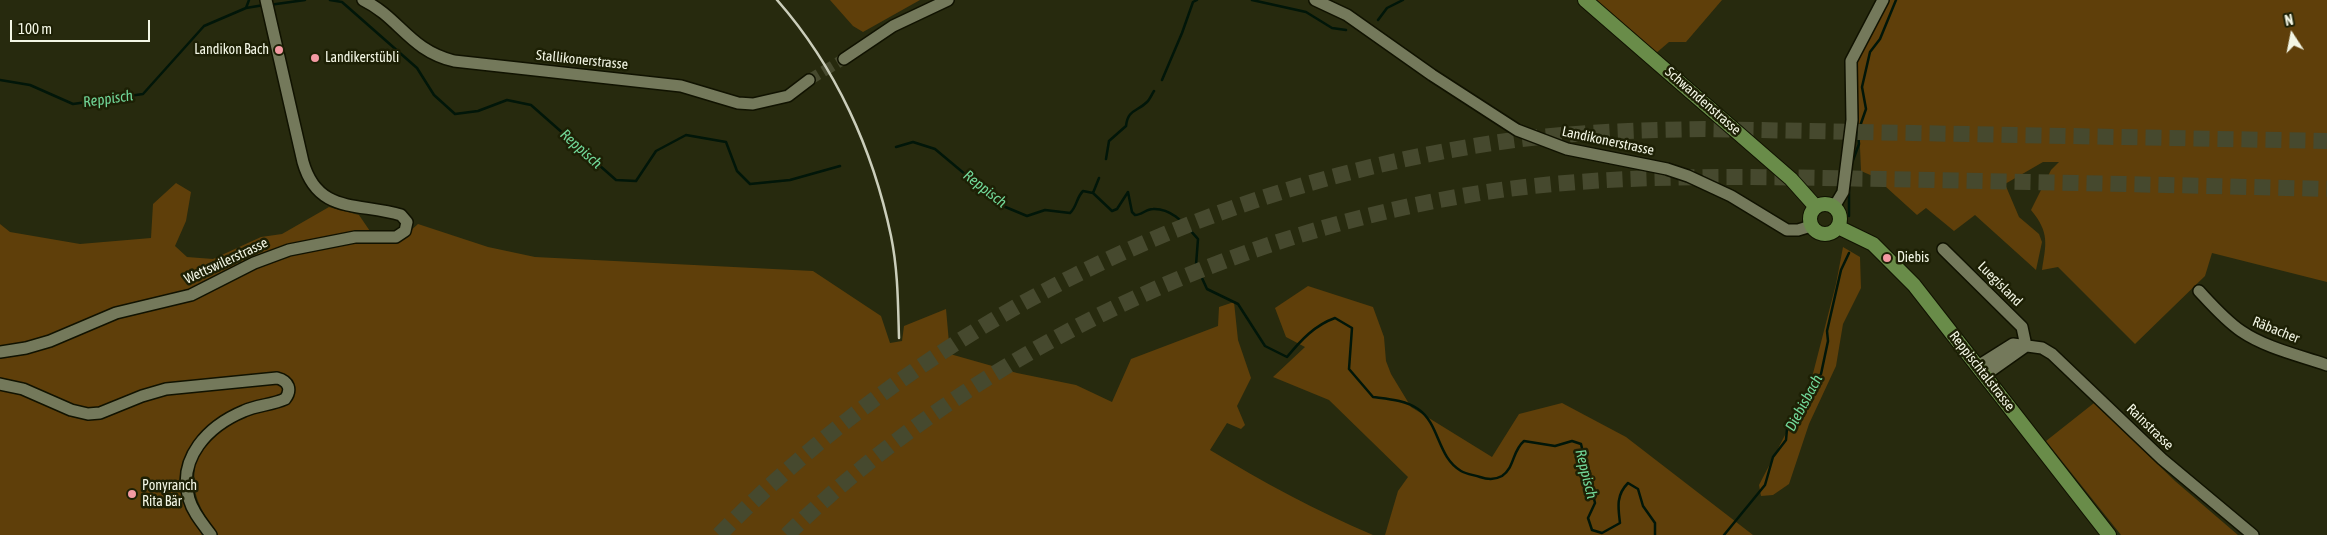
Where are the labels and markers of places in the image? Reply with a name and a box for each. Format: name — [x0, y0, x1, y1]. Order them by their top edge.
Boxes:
place label: Landikon Bach — [194, 42, 269, 58]
marker: Landikon Bach — [273, 44, 285, 56]
place label: Landikerstübli — [325, 50, 399, 66]
marker: Landikerstübli — [309, 52, 321, 64]
place label: Diebis — [1897, 250, 1929, 266]
marker: Diebis — [1881, 252, 1893, 264]
place label: Ponyranch Rita Bär — [142, 478, 197, 511]
marker: Ponyranch Rita Bär — [126, 488, 138, 500]

